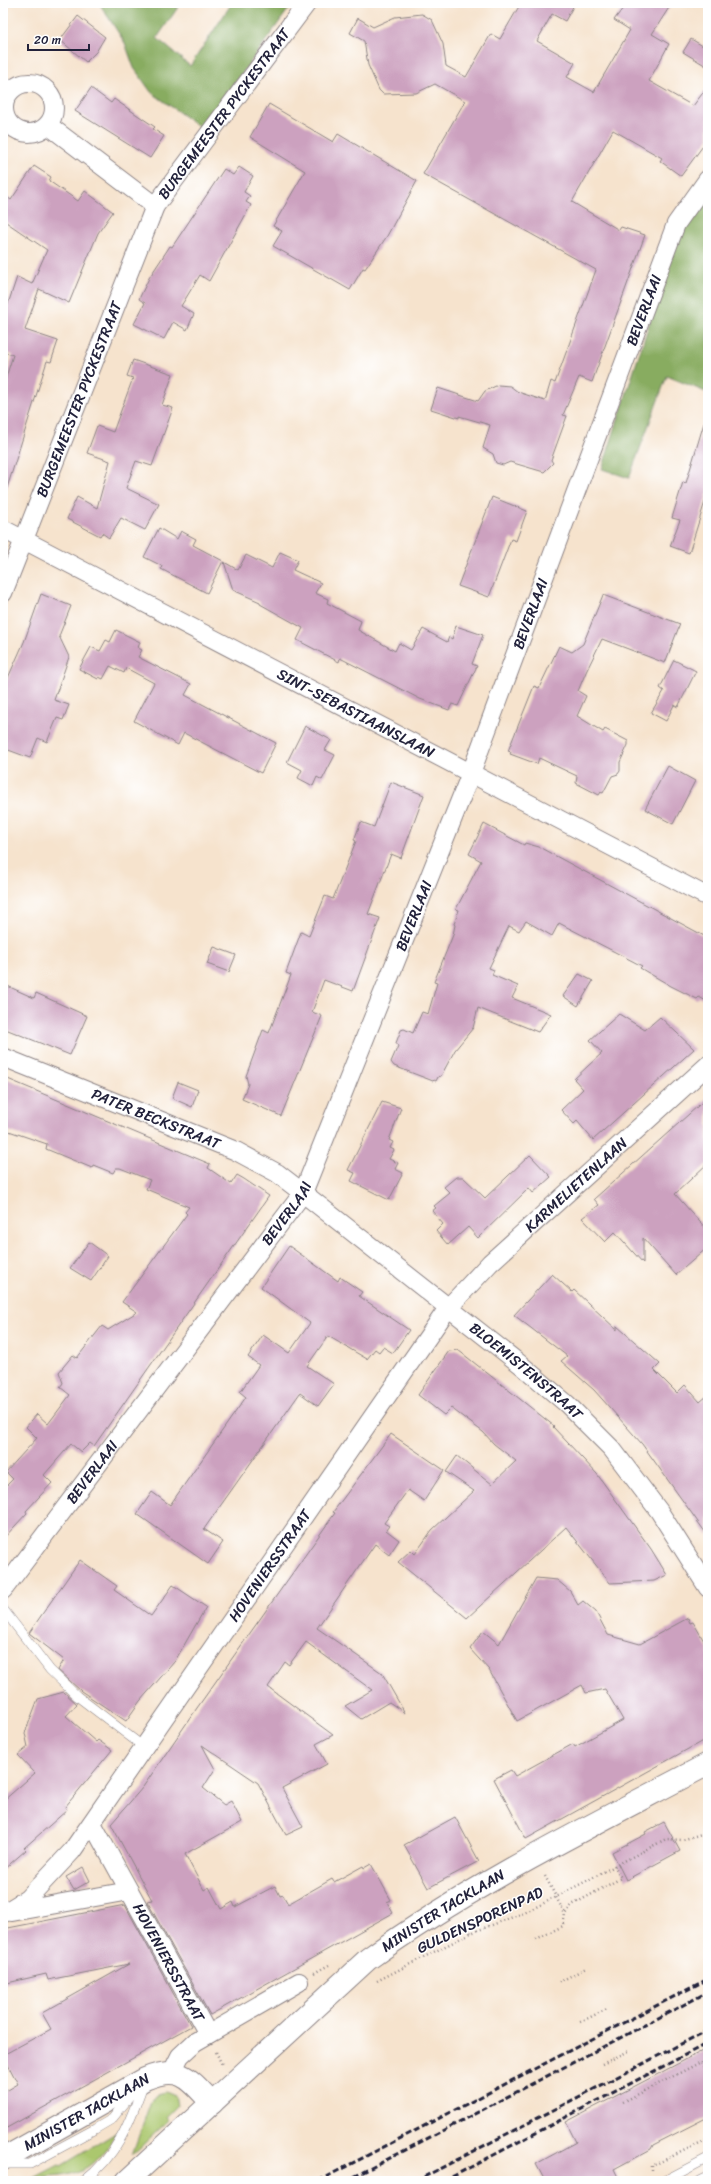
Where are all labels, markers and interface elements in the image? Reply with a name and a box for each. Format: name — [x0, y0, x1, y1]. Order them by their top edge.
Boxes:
street label: BURGEMEESTER PYCKESTRAAT — [151, 21, 298, 205]
scale bar — [28, 26, 89, 52]
text: 20 m — [34, 29, 61, 51]
street label: BEVERLAAI — [619, 270, 669, 350]
street label: BURGEMEESTER PYCKESTRAAT — [29, 296, 130, 501]
street label: BEVERLAAI — [505, 574, 556, 653]
street label: SINT-SEBASTIAANSLAAN — [272, 661, 440, 765]
street label: BEVERLAAI — [388, 876, 440, 955]
street label: PATER BECKSTRAAT — [88, 1081, 226, 1157]
street label: KARMELIETENLAAN — [518, 1130, 634, 1239]
street label: BEVERLAAI — [255, 1177, 320, 1251]
street label: BLOEMISTENSTRAAT — [463, 1316, 590, 1427]
street label: BEVERLAAI — [59, 1434, 125, 1509]
street label: HOVENIERSSTRAAT — [221, 1503, 319, 1627]
street label: MINISTER TACKLAAN — [376, 1862, 510, 1959]
street label: GULDENSPORENPAD — [412, 1879, 548, 1961]
street label: HOVENIERSSTRAAT — [125, 1898, 213, 2028]
street label: MINISTER TACKLAAN — [18, 2065, 155, 2158]

